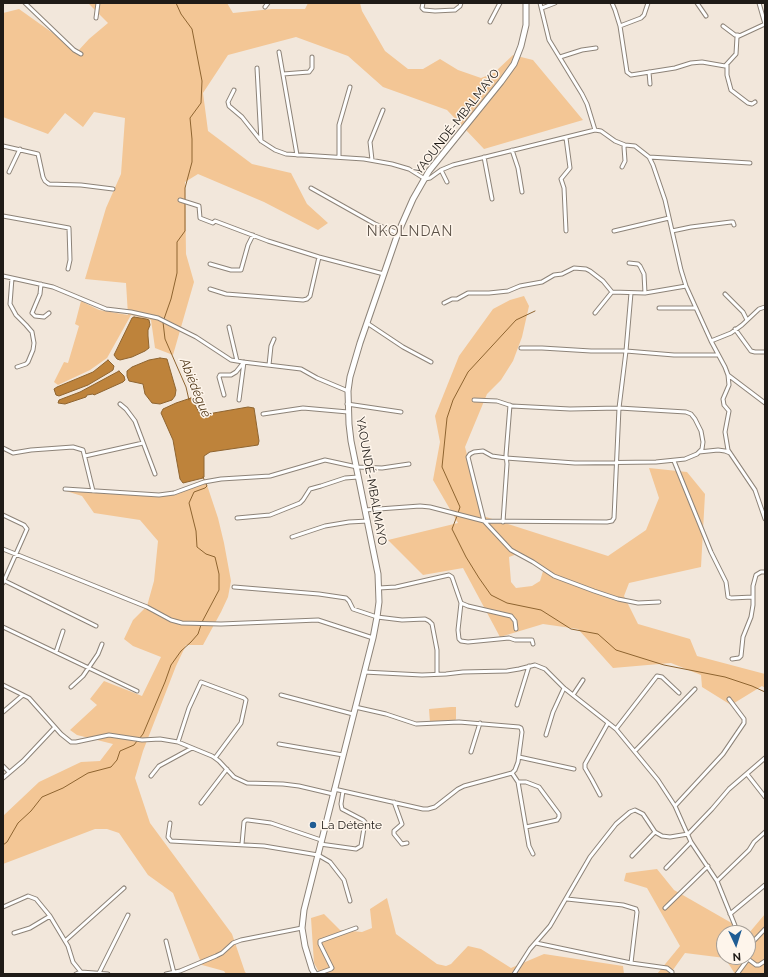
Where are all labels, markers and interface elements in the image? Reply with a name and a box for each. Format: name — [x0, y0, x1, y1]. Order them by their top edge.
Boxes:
street label: YAOUNDÉ-MBALMAYO — [411, 66, 503, 178]
district label: NKOLNDAN — [367, 224, 453, 240]
water label: Abiédégué — [176, 356, 214, 420]
street label: YAOUNDÉ-MBALMAYO — [353, 416, 389, 546]
place label: La Détente — [321, 818, 382, 832]
marker: La Détente — [308, 820, 318, 830]
north arrow — [716, 925, 756, 965]
text: N — [732, 950, 741, 963]

